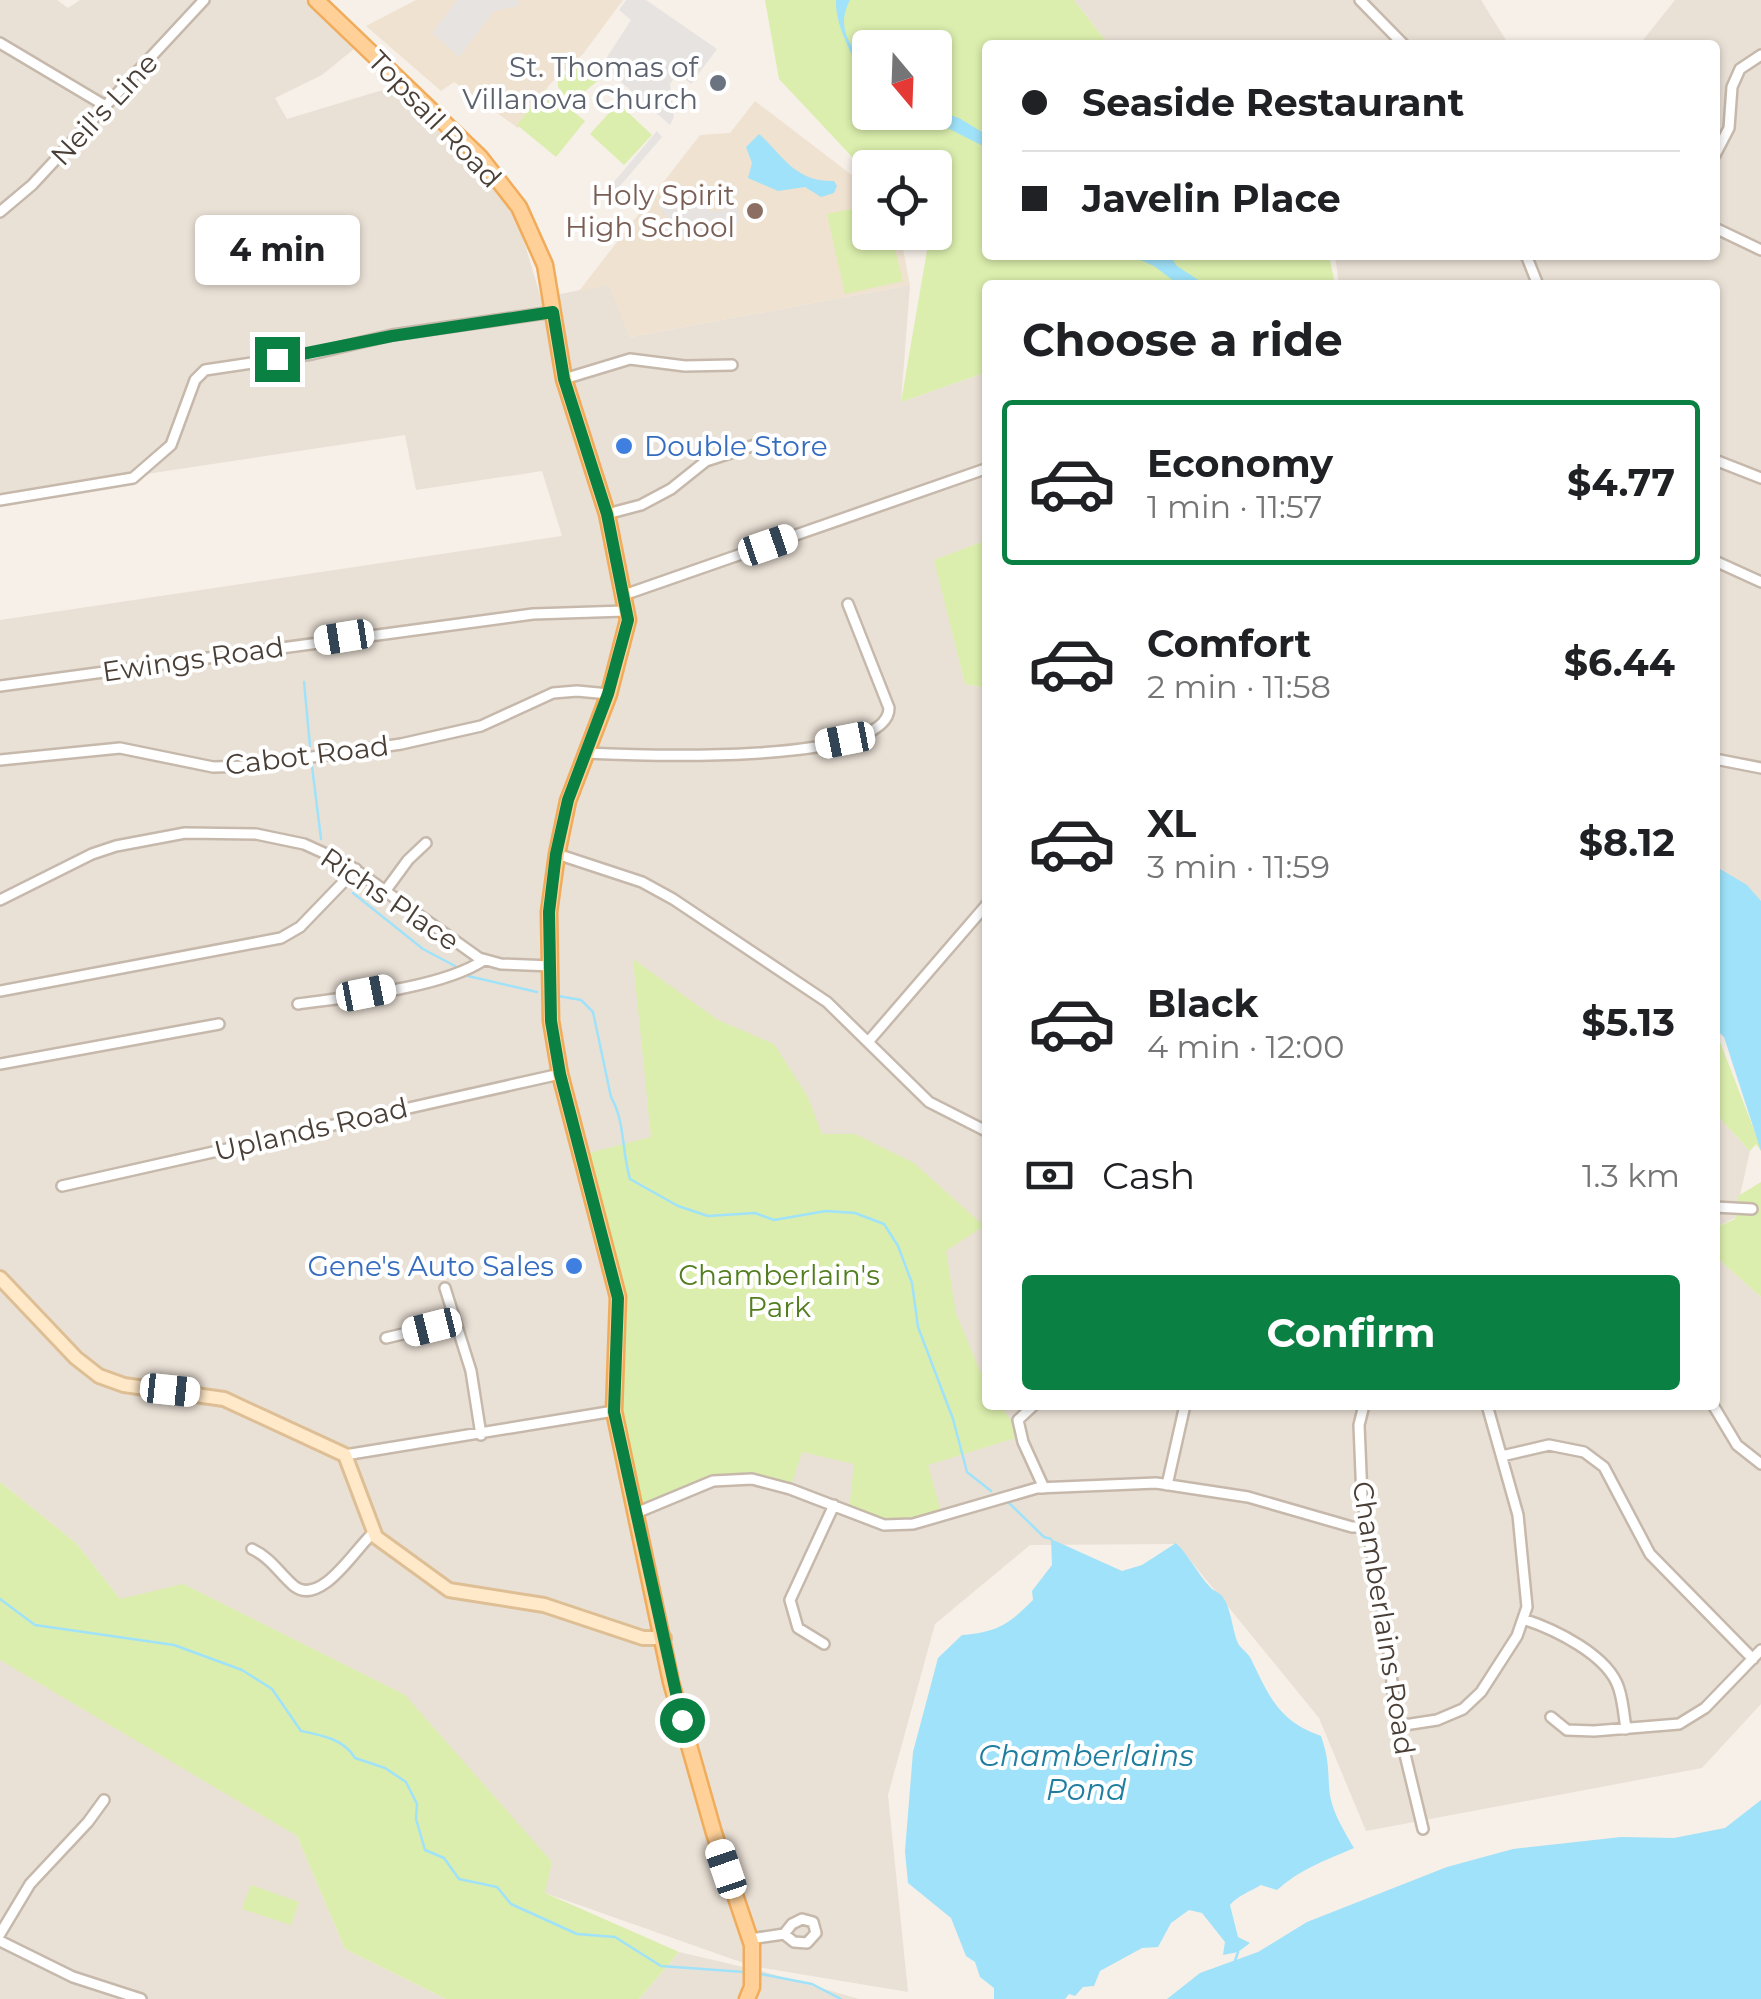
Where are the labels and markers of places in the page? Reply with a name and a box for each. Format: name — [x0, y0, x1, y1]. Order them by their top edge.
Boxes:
place label: St. Thomas of Villanova Church — [462, 50, 699, 116]
marker: St. Thomas of Villanova Church — [707, 72, 729, 94]
place label: Holy Spirit High School — [565, 178, 735, 244]
marker: Holy Spirit High School — [744, 200, 766, 222]
place label: Double Store — [644, 429, 828, 463]
marker: Double Store — [613, 435, 635, 457]
place label: Gene's Auto Sales — [307, 1249, 554, 1283]
marker: Gene's Auto Sales — [563, 1255, 585, 1277]

